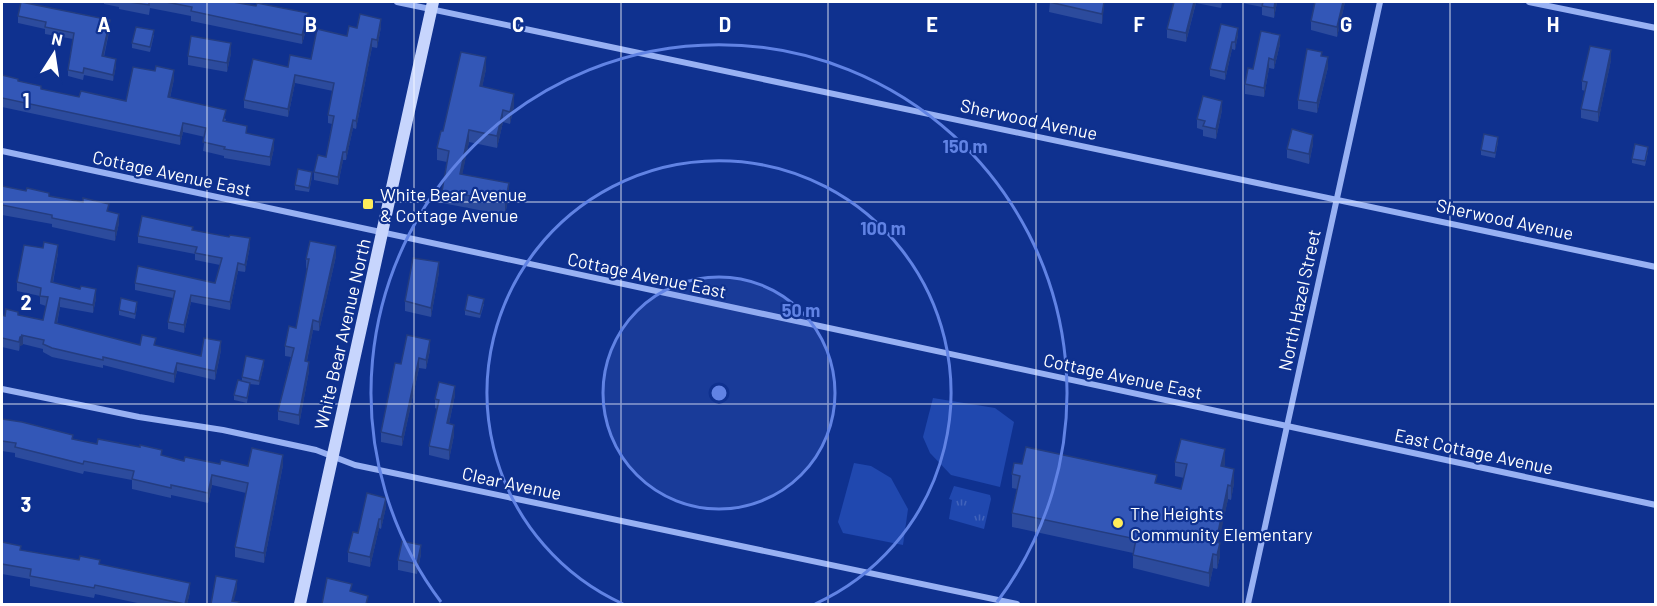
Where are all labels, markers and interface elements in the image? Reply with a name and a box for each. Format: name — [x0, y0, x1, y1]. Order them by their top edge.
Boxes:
text: A — [97, 12, 111, 36]
text: B — [305, 12, 317, 36]
text: C — [512, 12, 524, 36]
text: D — [719, 12, 731, 36]
text: E — [926, 12, 938, 36]
text: F — [1133, 12, 1145, 36]
text: G — [1340, 12, 1352, 36]
text: H — [1547, 12, 1559, 36]
north arrow — [24, 24, 84, 84]
text: N — [50, 28, 64, 49]
text: 1 — [22, 88, 30, 112]
street label: Sherwood Avenue — [958, 94, 1100, 144]
text: 150 m — [943, 135, 987, 157]
street label: Cottage Avenue East — [91, 145, 253, 201]
place label: White Bear Avenue & Cottage Avenue — [380, 183, 527, 226]
street label: Sherwood Avenue — [1434, 194, 1576, 244]
marker: White Bear Avenue & Cottage Avenue — [361, 197, 375, 211]
text: 100 m — [860, 217, 906, 239]
street label: North Hazel Street — [1273, 227, 1325, 373]
street label: White Bear Avenue North — [309, 236, 375, 432]
street label: Cottage Avenue East — [566, 247, 728, 303]
text: 2 — [20, 290, 32, 314]
text: 50 m — [782, 299, 820, 321]
street label: Cottage Avenue East — [1042, 348, 1204, 404]
centre of rings — [709, 383, 729, 403]
street label: East Cottage Avenue — [1393, 423, 1555, 479]
street label: Clear Avenue — [460, 462, 564, 504]
text: 3 — [21, 492, 31, 516]
place label: The Heights Community Elementary — [1130, 502, 1313, 545]
marker: The Heights Community Elementary — [1111, 516, 1125, 530]

